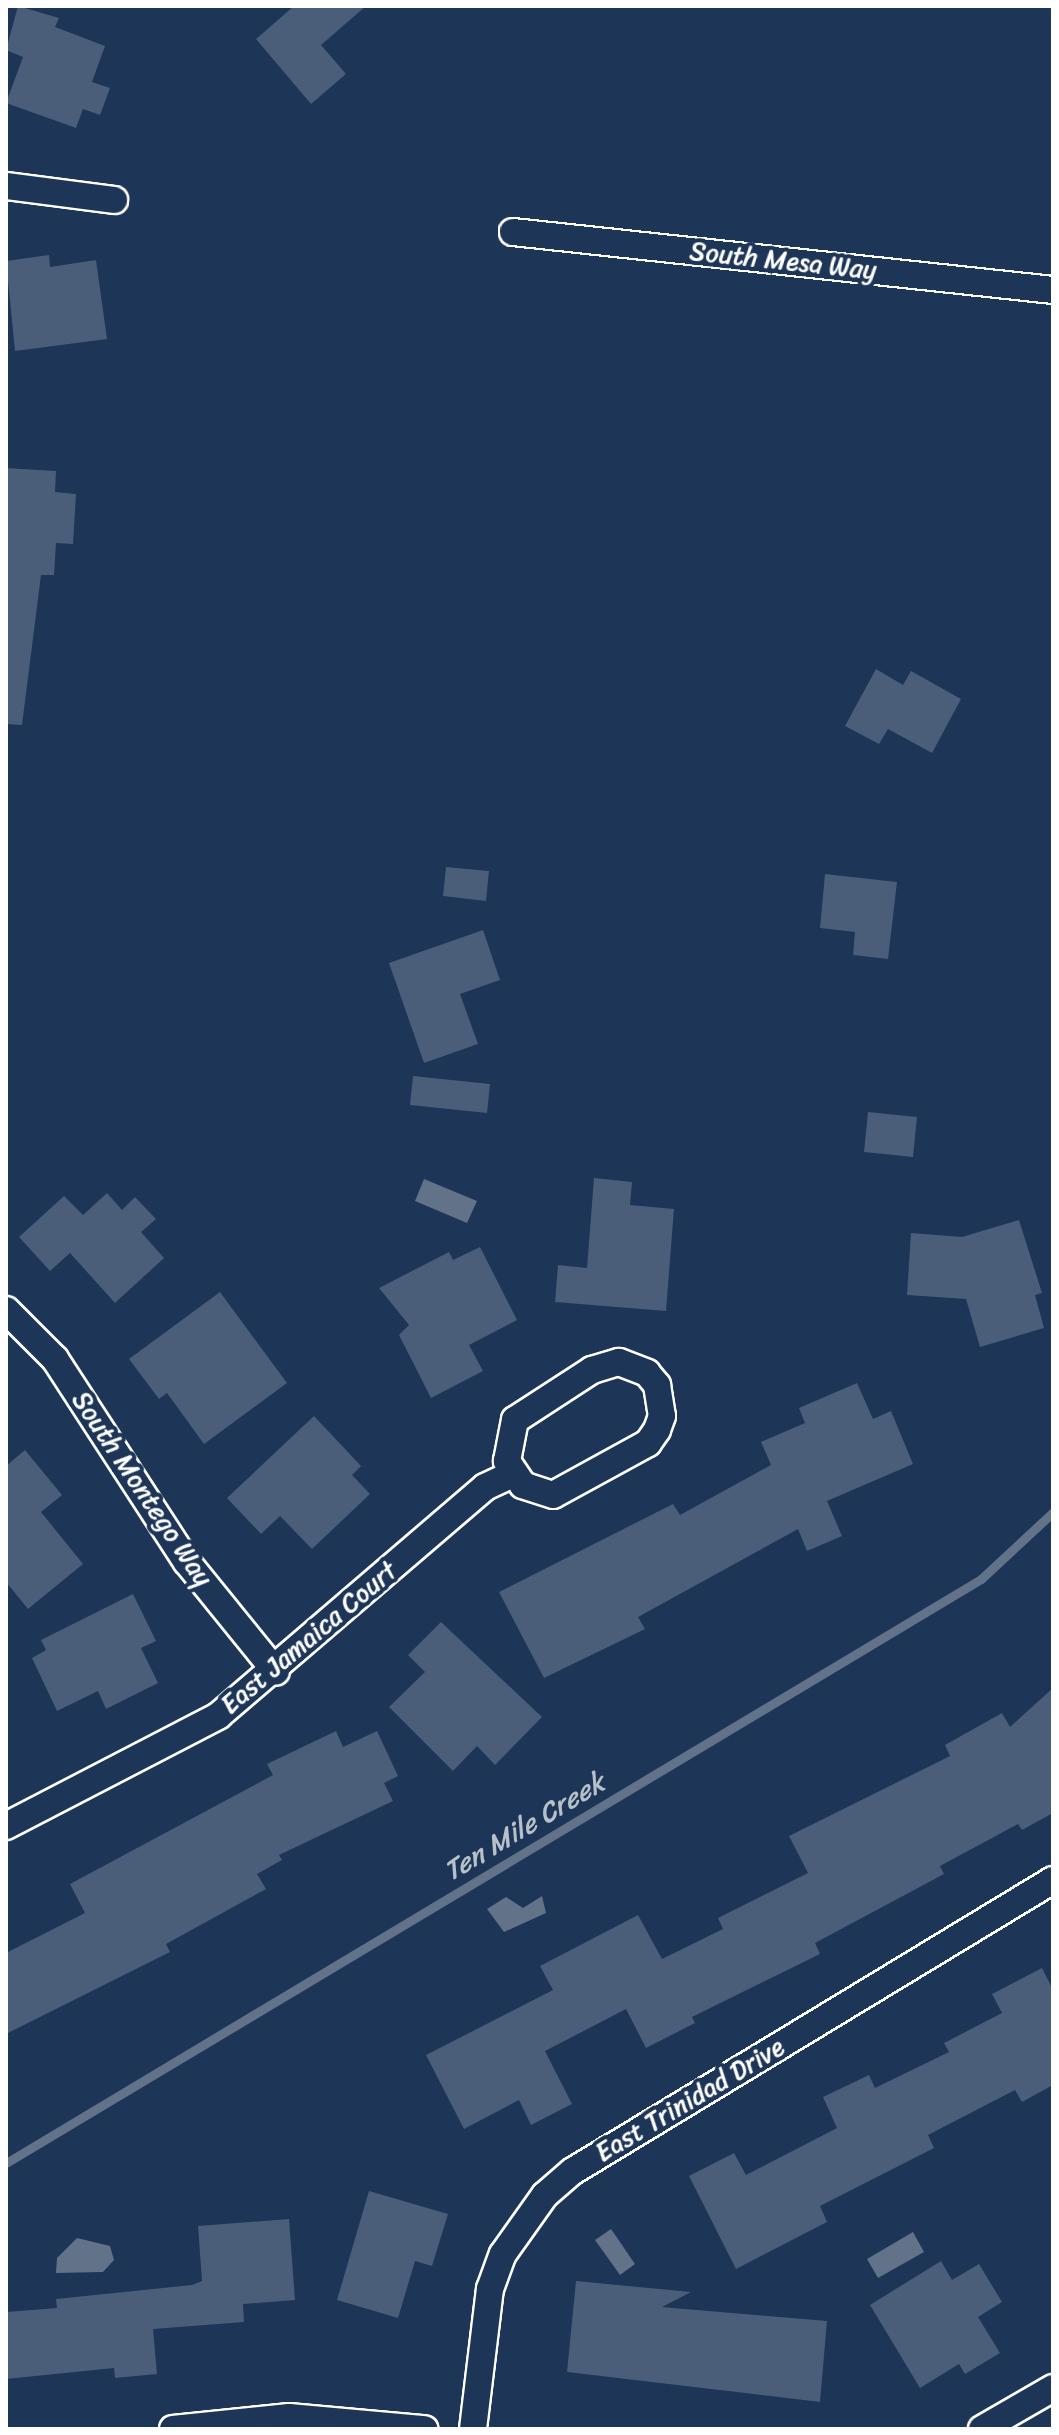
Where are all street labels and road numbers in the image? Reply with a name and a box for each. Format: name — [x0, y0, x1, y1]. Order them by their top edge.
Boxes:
street label: South Mesa Way — [688, 236, 878, 286]
street label: South Montego Way — [65, 1386, 219, 1592]
street label: East Jamaica Court — [214, 1555, 404, 1721]
street label: East Trinidad Drive — [590, 2031, 790, 2169]

